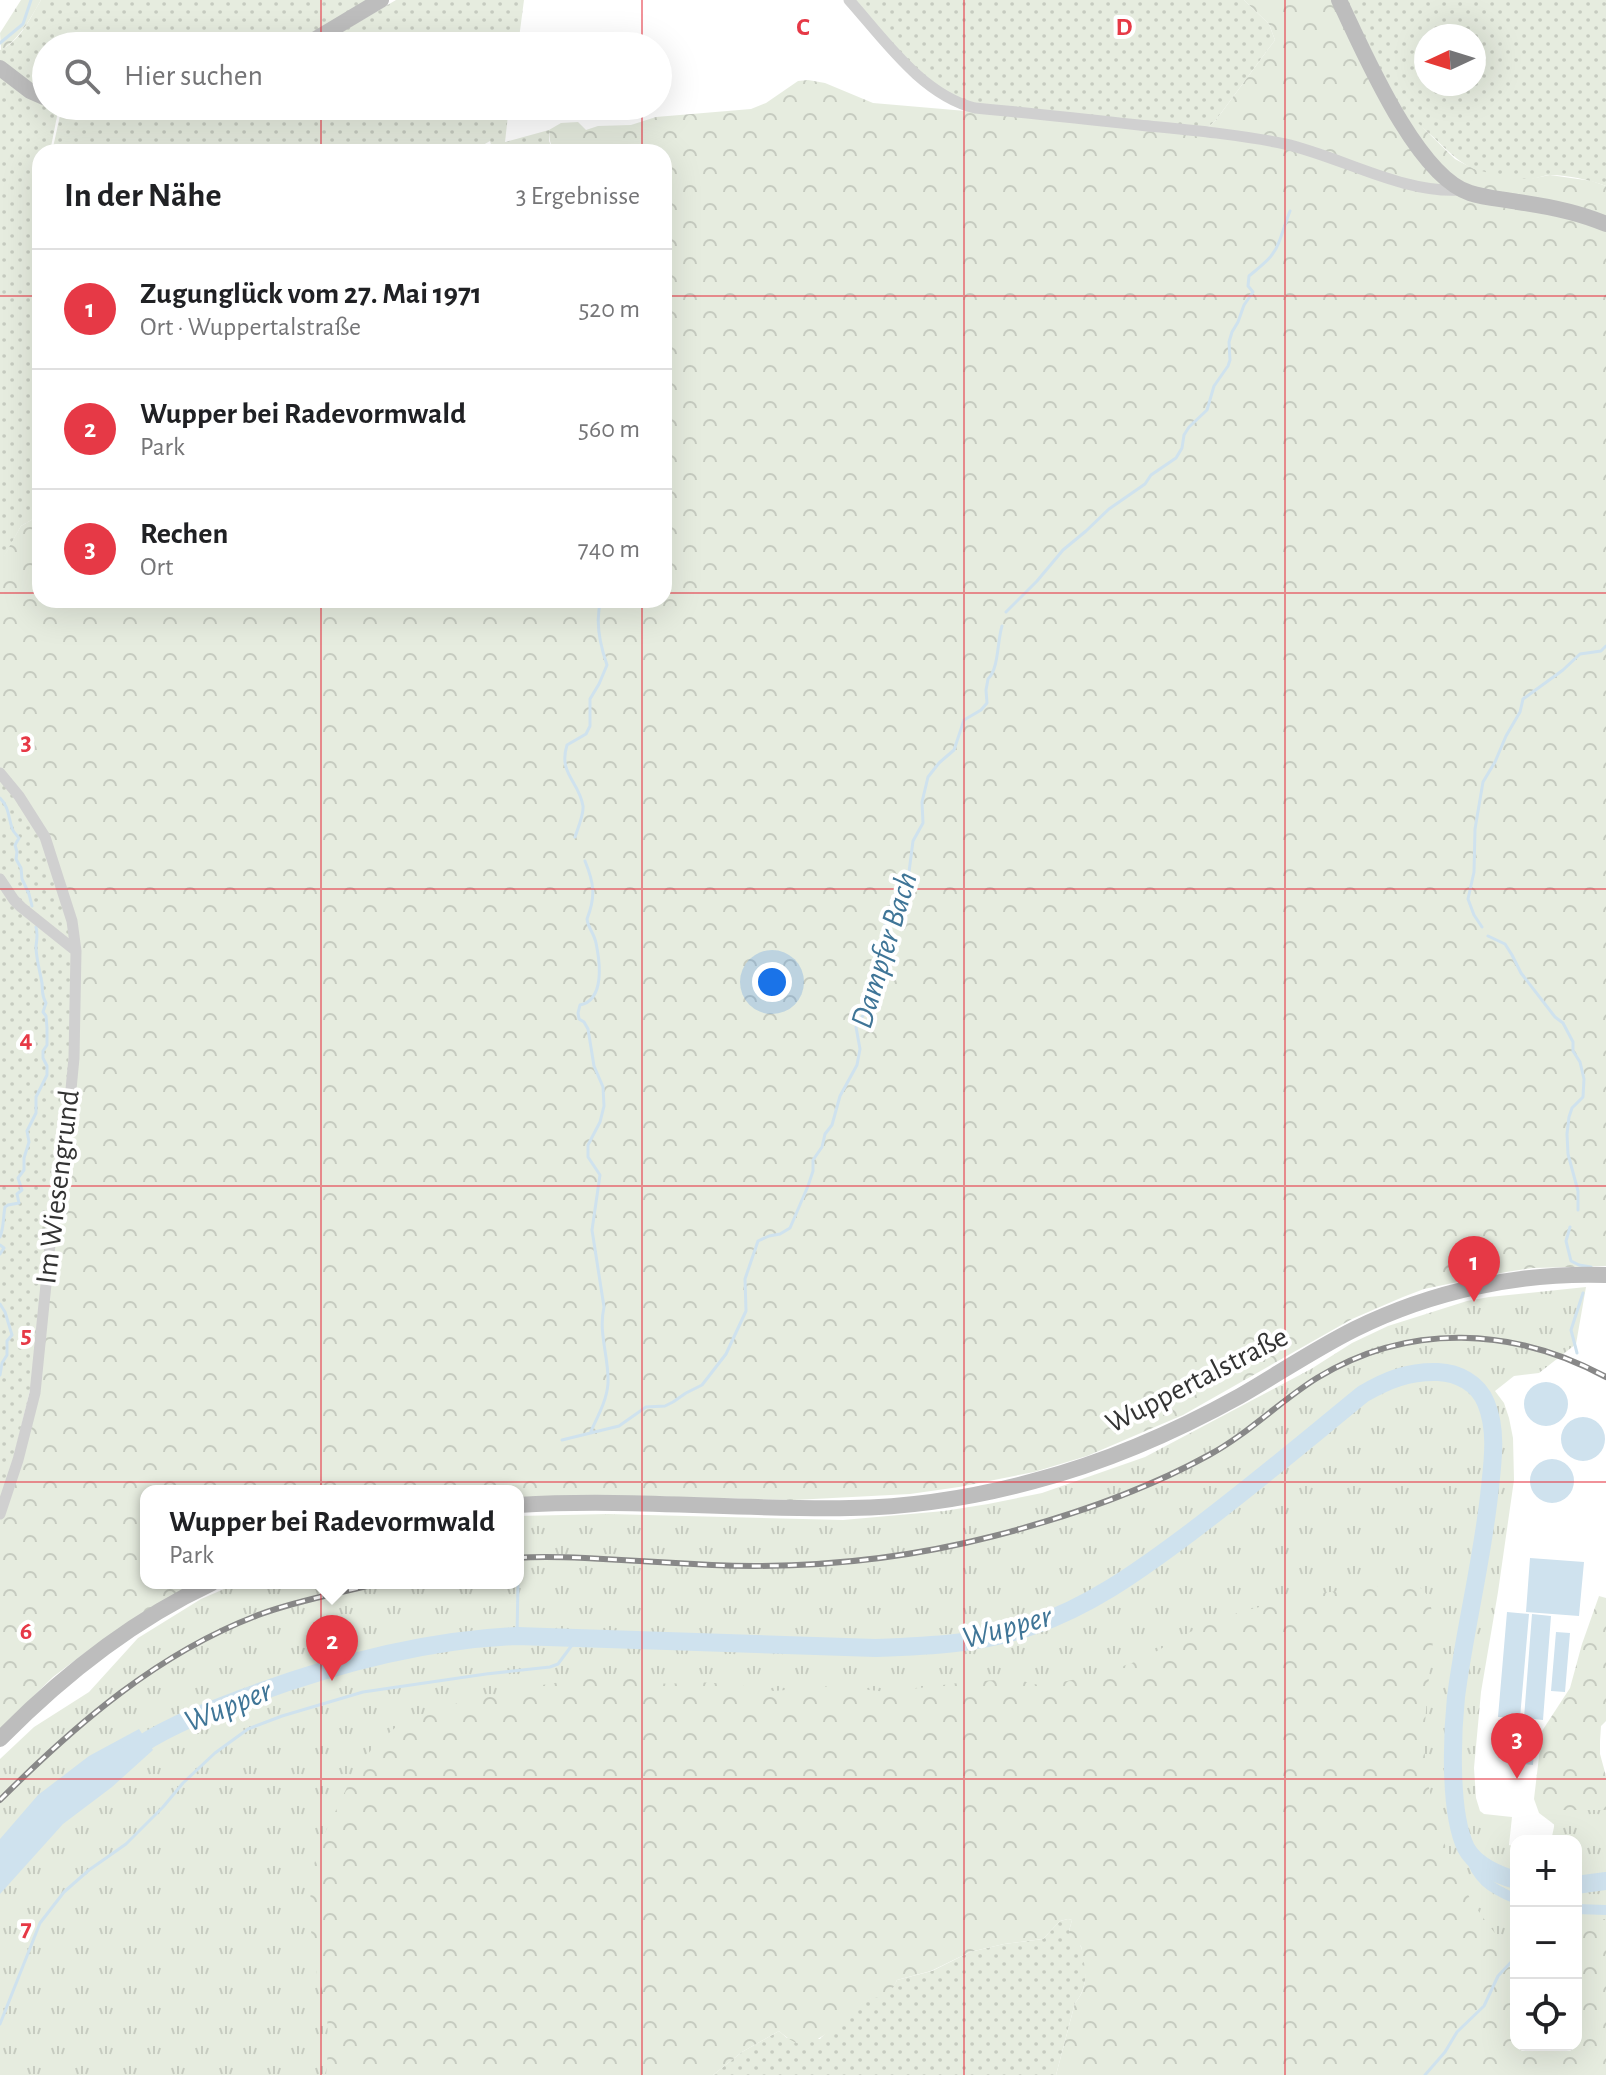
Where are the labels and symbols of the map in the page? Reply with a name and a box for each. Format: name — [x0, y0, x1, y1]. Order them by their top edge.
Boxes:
text: C — [796, 14, 810, 40]
text: D — [1115, 14, 1133, 40]
north arrow — [1414, 24, 1486, 96]
text: 3 — [20, 729, 32, 755]
water label: Dampfer Bach — [845, 868, 924, 1032]
your location — [752, 962, 792, 1002]
text: 4 — [19, 1026, 33, 1052]
street label: Im Wiesengrund — [31, 1088, 85, 1286]
pin: 1 — [1448, 1236, 1500, 1302]
street label: Wuppertalstraße — [1101, 1321, 1293, 1439]
text: 5 — [20, 1322, 32, 1348]
water label: Wupper — [959, 1599, 1057, 1655]
pin: 2 — [306, 1615, 358, 1681]
text: 6 — [20, 1618, 32, 1644]
water label: Wupper — [180, 1673, 278, 1739]
pin: 3 — [1491, 1713, 1543, 1779]
text: 7 — [20, 1915, 32, 1941]

